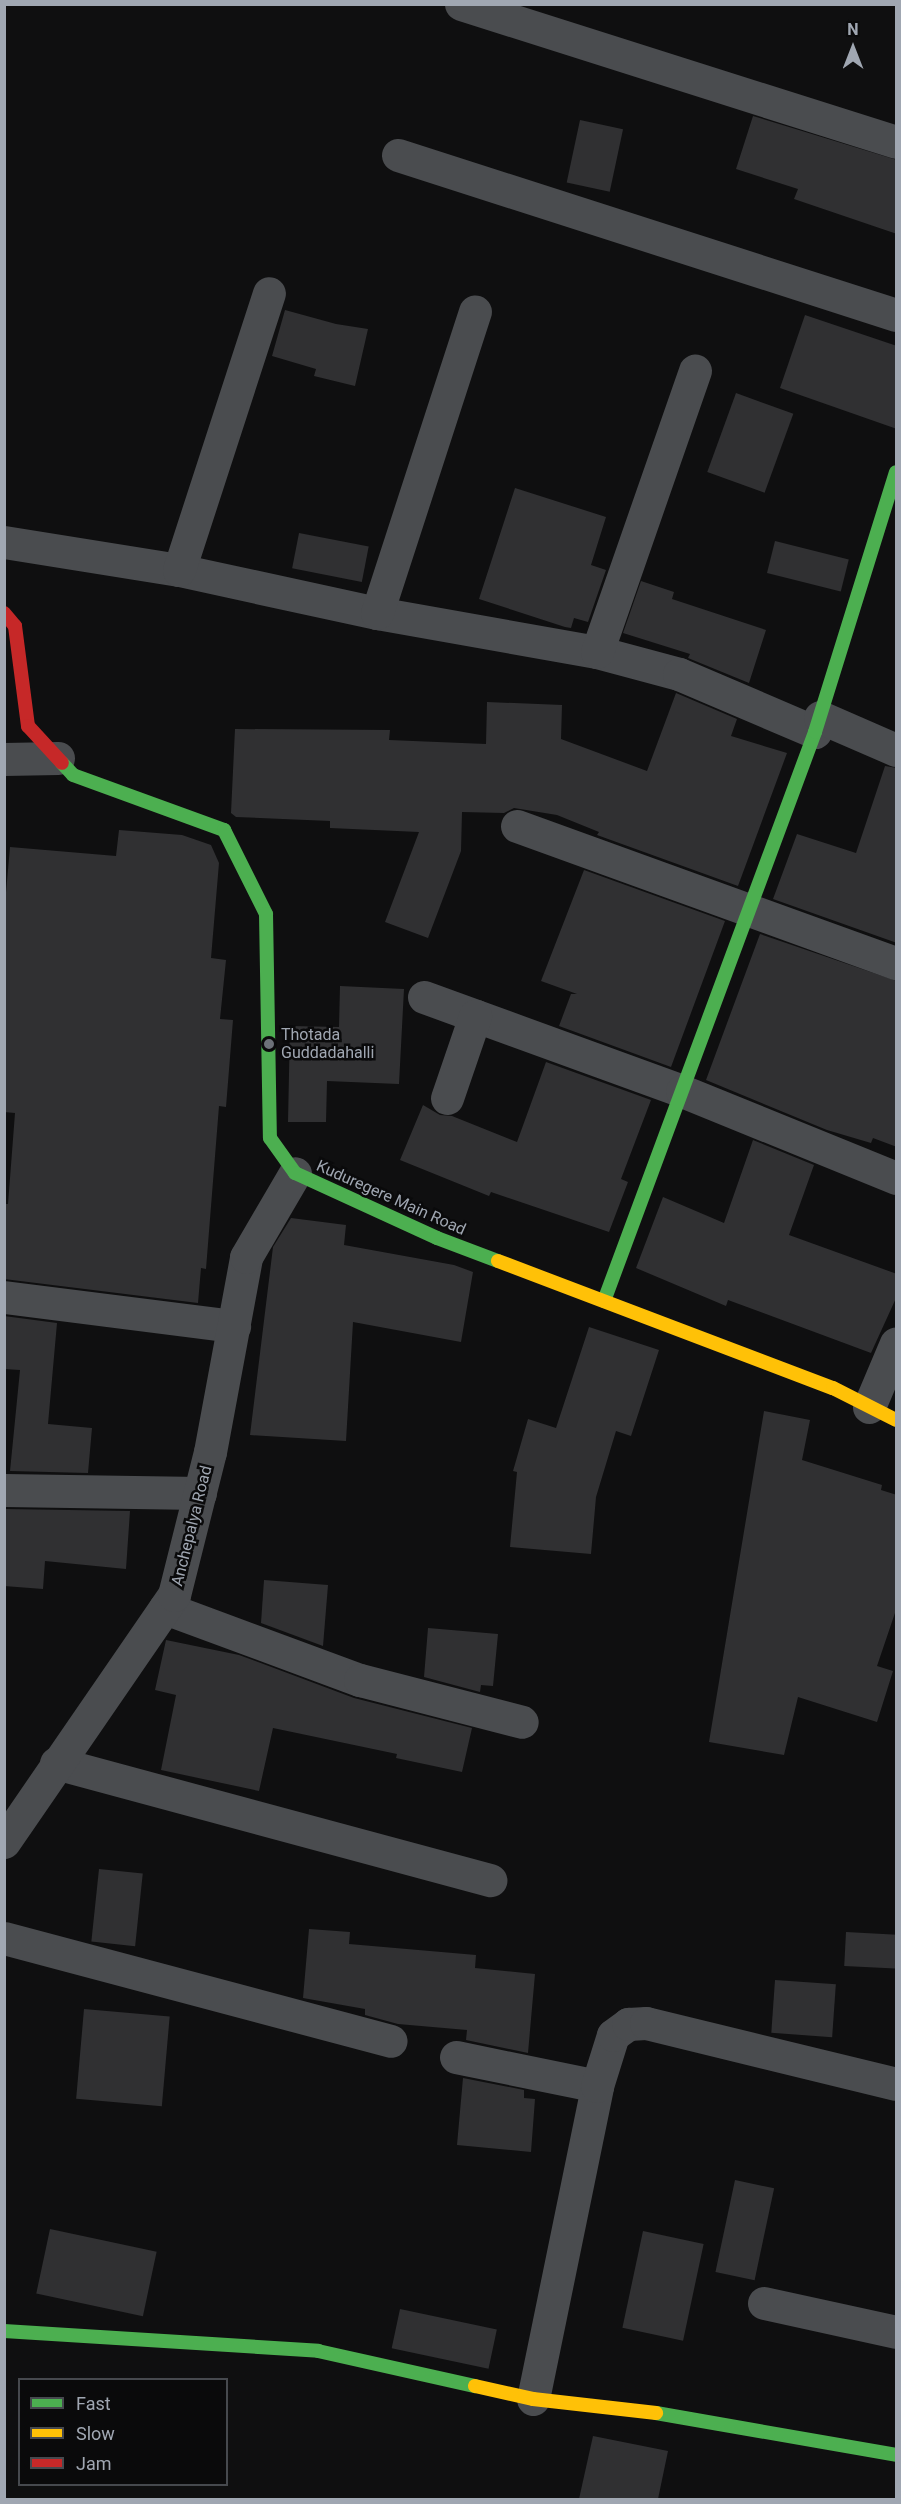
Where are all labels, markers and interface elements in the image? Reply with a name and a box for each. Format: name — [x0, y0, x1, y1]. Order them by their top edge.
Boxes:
north arrow — [823, 18, 883, 78]
text: N — [847, 20, 859, 39]
place label: Thotada Guddadahalli — [281, 1025, 374, 1063]
marker: Thotada Guddadahalli — [262, 1037, 276, 1051]
street label: Kuduregere Main Road — [313, 1156, 469, 1240]
street label: Anchepalya Road — [168, 1464, 216, 1588]
legend — [18, 2378, 228, 2486]
text: Fast — [76, 2393, 111, 2414]
text: Slow — [76, 2423, 115, 2444]
text: Jam — [76, 2453, 112, 2474]

